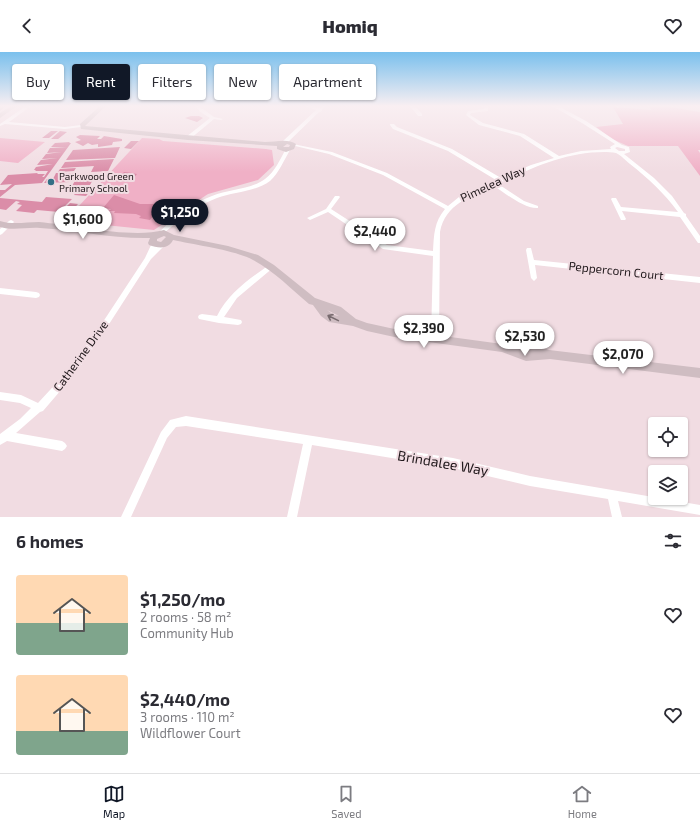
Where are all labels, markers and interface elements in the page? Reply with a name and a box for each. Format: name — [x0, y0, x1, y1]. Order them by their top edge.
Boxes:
icon: back — [16, 15, 38, 37]
text: Homiq — [322, 15, 378, 37]
icon: heart — [662, 15, 684, 37]
chip: Buy — [12, 64, 64, 100]
chip: Rent — [72, 64, 130, 100]
chip: Filters — [138, 64, 206, 100]
chip: New — [214, 64, 271, 100]
chip: Apartment — [279, 64, 376, 100]
street label: Pimelea Way — [458, 162, 528, 204]
place label: Parkwood Green Primary School — [59, 170, 134, 194]
marker: Parkwood Green Primary School — [46, 177, 56, 187]
pin: $1,250 — [147, 199, 213, 233]
text: $1,250 — [160, 204, 200, 220]
pin: $1,600 — [50, 206, 116, 240]
text: $1,600 — [63, 211, 103, 227]
pin: $2,440 — [342, 218, 408, 252]
text: $2,440 — [354, 223, 396, 239]
street label: Peppercorn Court — [568, 258, 665, 282]
one-way arrow — [327, 314, 339, 321]
pin: $2,390 — [391, 315, 457, 349]
street label: Catherine Drive — [50, 317, 110, 393]
text: $2,390 — [403, 320, 445, 336]
pin: $2,530 — [492, 323, 558, 357]
text: $2,530 — [505, 328, 546, 344]
pin: $2,070 — [590, 341, 656, 375]
text: $2,070 — [602, 346, 644, 362]
map controls — [648, 417, 688, 505]
button: locate — [648, 417, 688, 457]
street label: Brindalee Way — [396, 446, 490, 479]
button: layers — [648, 465, 688, 505]
icon: filters — [662, 530, 684, 552]
text: 6 homes — [16, 531, 84, 551]
text: $1,250/mo — [140, 589, 225, 609]
icon: home — [48, 591, 96, 639]
icon: heart — [662, 604, 684, 626]
text: 2 rooms · 58 m² — [140, 609, 231, 625]
text: Community Hub — [140, 625, 234, 641]
text: $2,440/mo — [140, 689, 230, 709]
icon: home — [48, 691, 96, 739]
icon: heart — [662, 704, 684, 726]
text: 3 rooms · 110 m² — [140, 709, 235, 725]
text: Wildflower Court — [140, 725, 241, 741]
tab: Map — [103, 783, 125, 820]
tab: Saved — [331, 783, 362, 820]
tab: Home — [568, 783, 597, 820]

